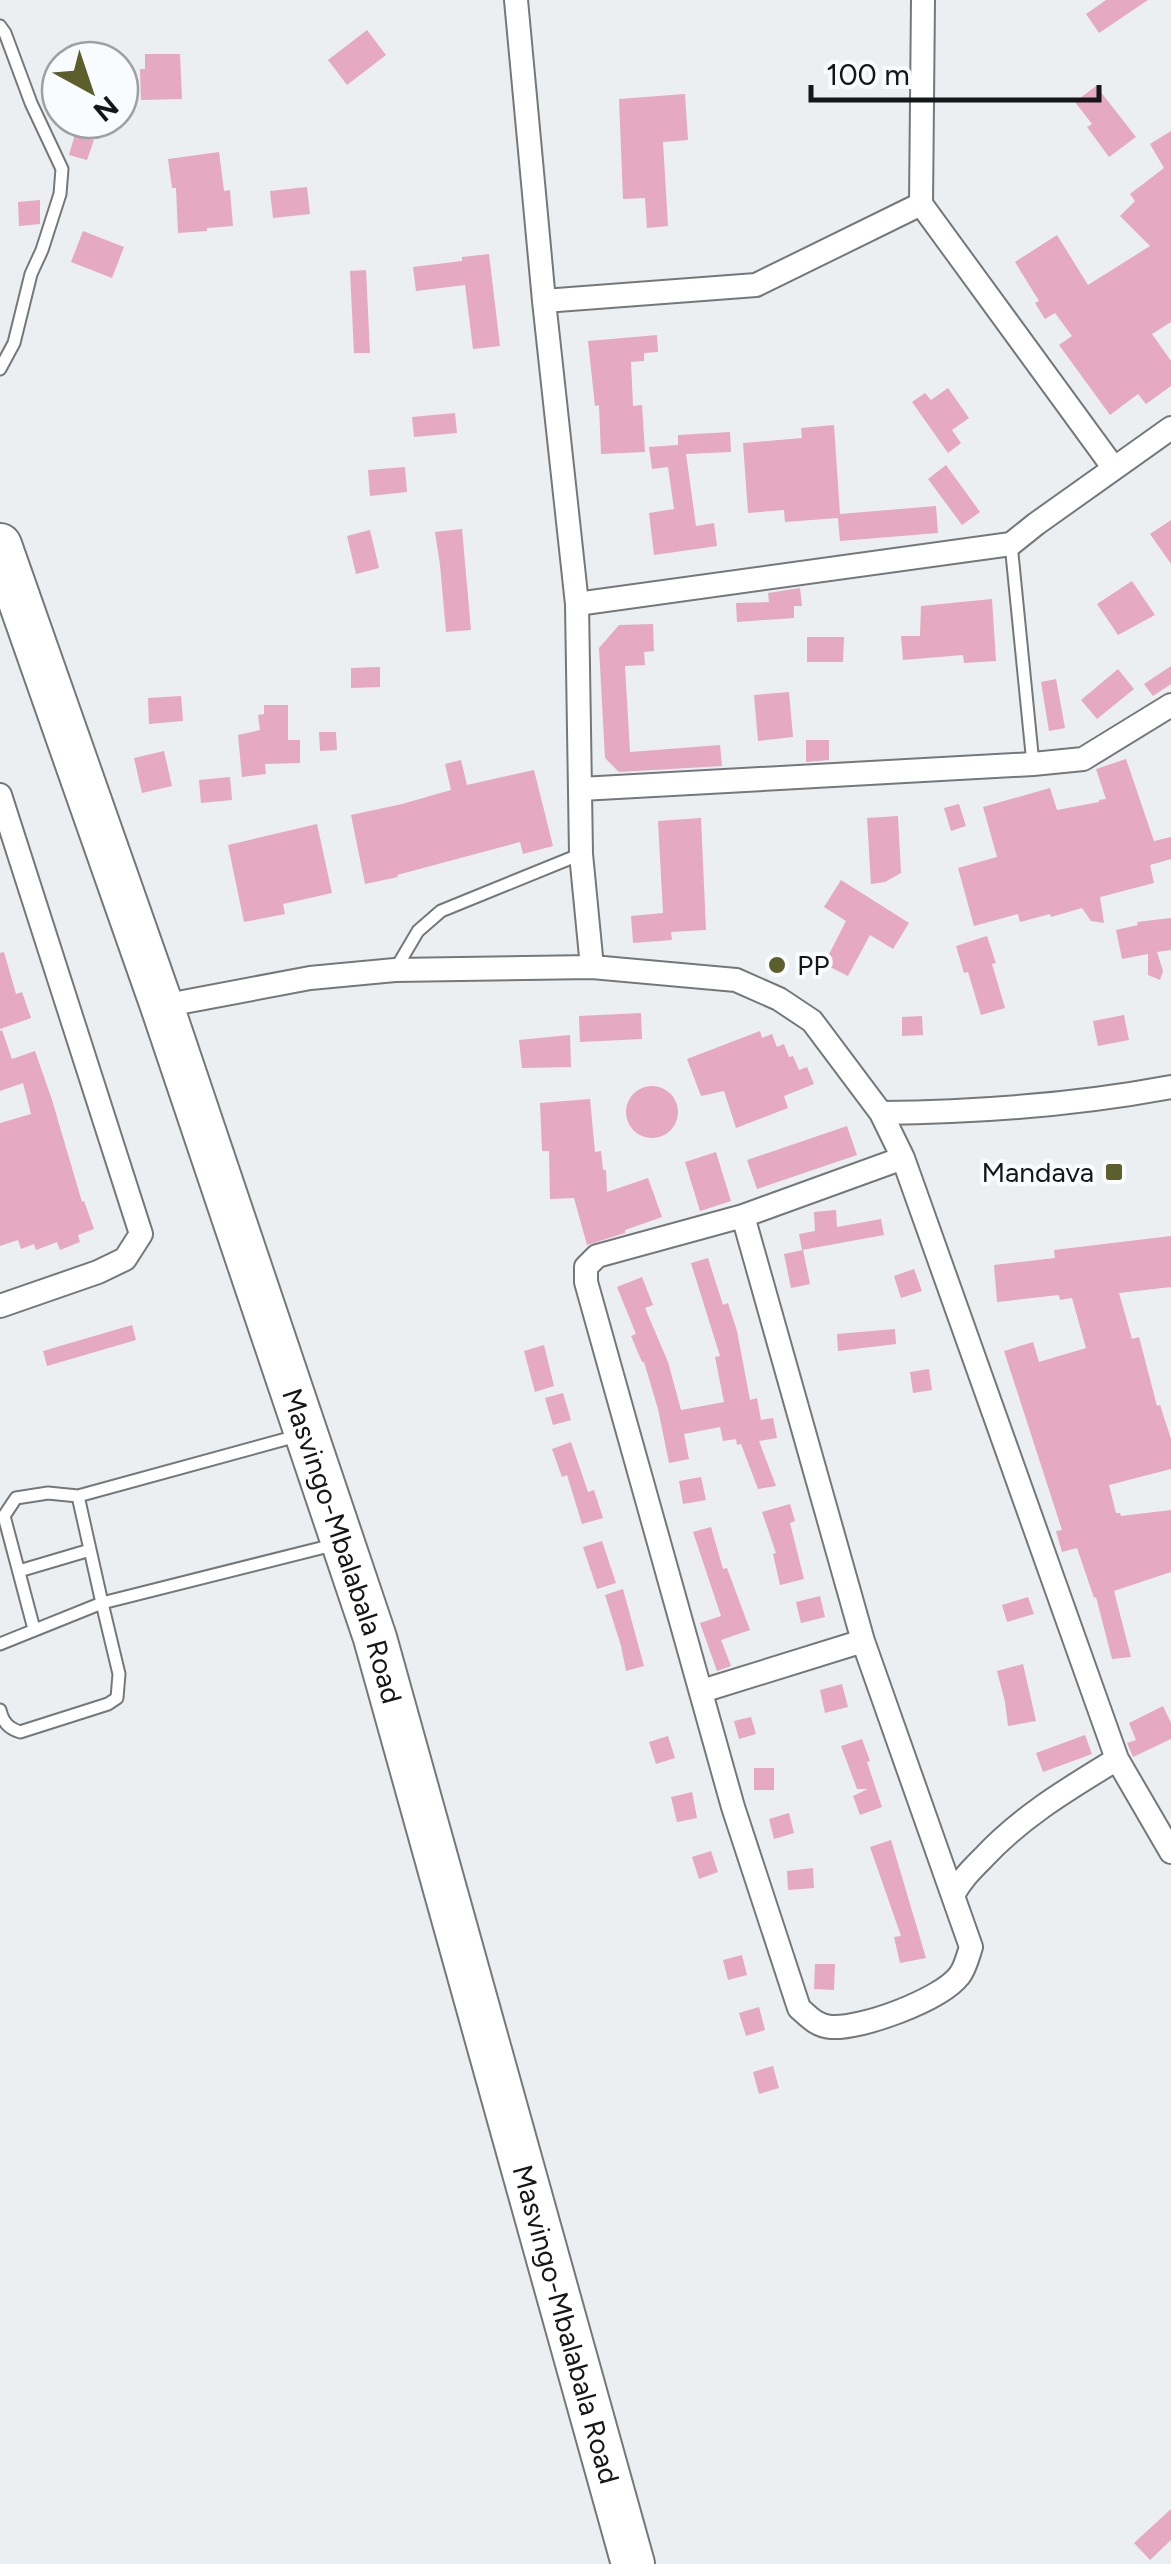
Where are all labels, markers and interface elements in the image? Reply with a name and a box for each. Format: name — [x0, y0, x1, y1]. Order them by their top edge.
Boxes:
north arrow — [40, 40, 140, 140]
scale bar — [811, 40, 1098, 102]
text: 100 m — [826, 56, 910, 93]
text: N — [87, 89, 125, 129]
place label: PP — [797, 948, 829, 982]
marker: PP — [766, 954, 788, 976]
place label: Mandava — [981, 1155, 1094, 1189]
marker: Mandava — [1103, 1161, 1125, 1183]
street label: Masvingo-Mbalabala Road — [275, 1384, 409, 1707]
street label: Masvingo-Mbalabala Road — [506, 2161, 627, 2488]

